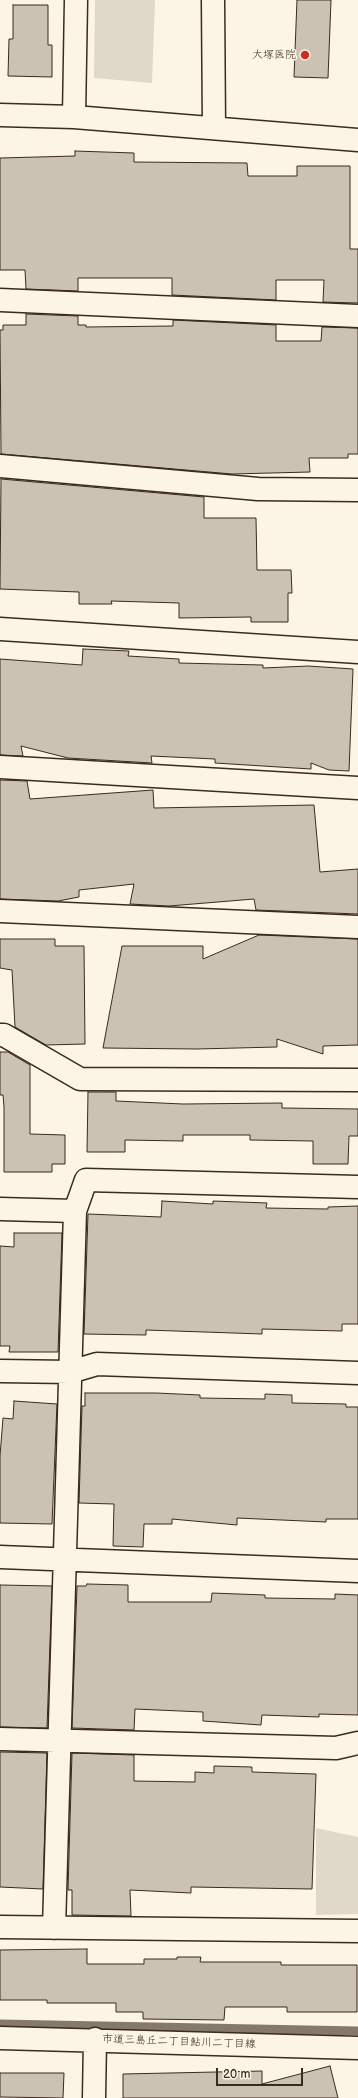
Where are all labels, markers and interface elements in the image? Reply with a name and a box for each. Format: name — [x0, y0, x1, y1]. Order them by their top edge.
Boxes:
place label: 大塚医院 — [252, 48, 296, 62]
marker: 大塚医院 — [299, 49, 311, 61]
street label: 市道三島丘二丁目鮎川二丁目線 — [102, 2033, 256, 2051]
scale bar — [218, 2060, 305, 2086]
text: 20 m — [223, 2067, 250, 2082]

